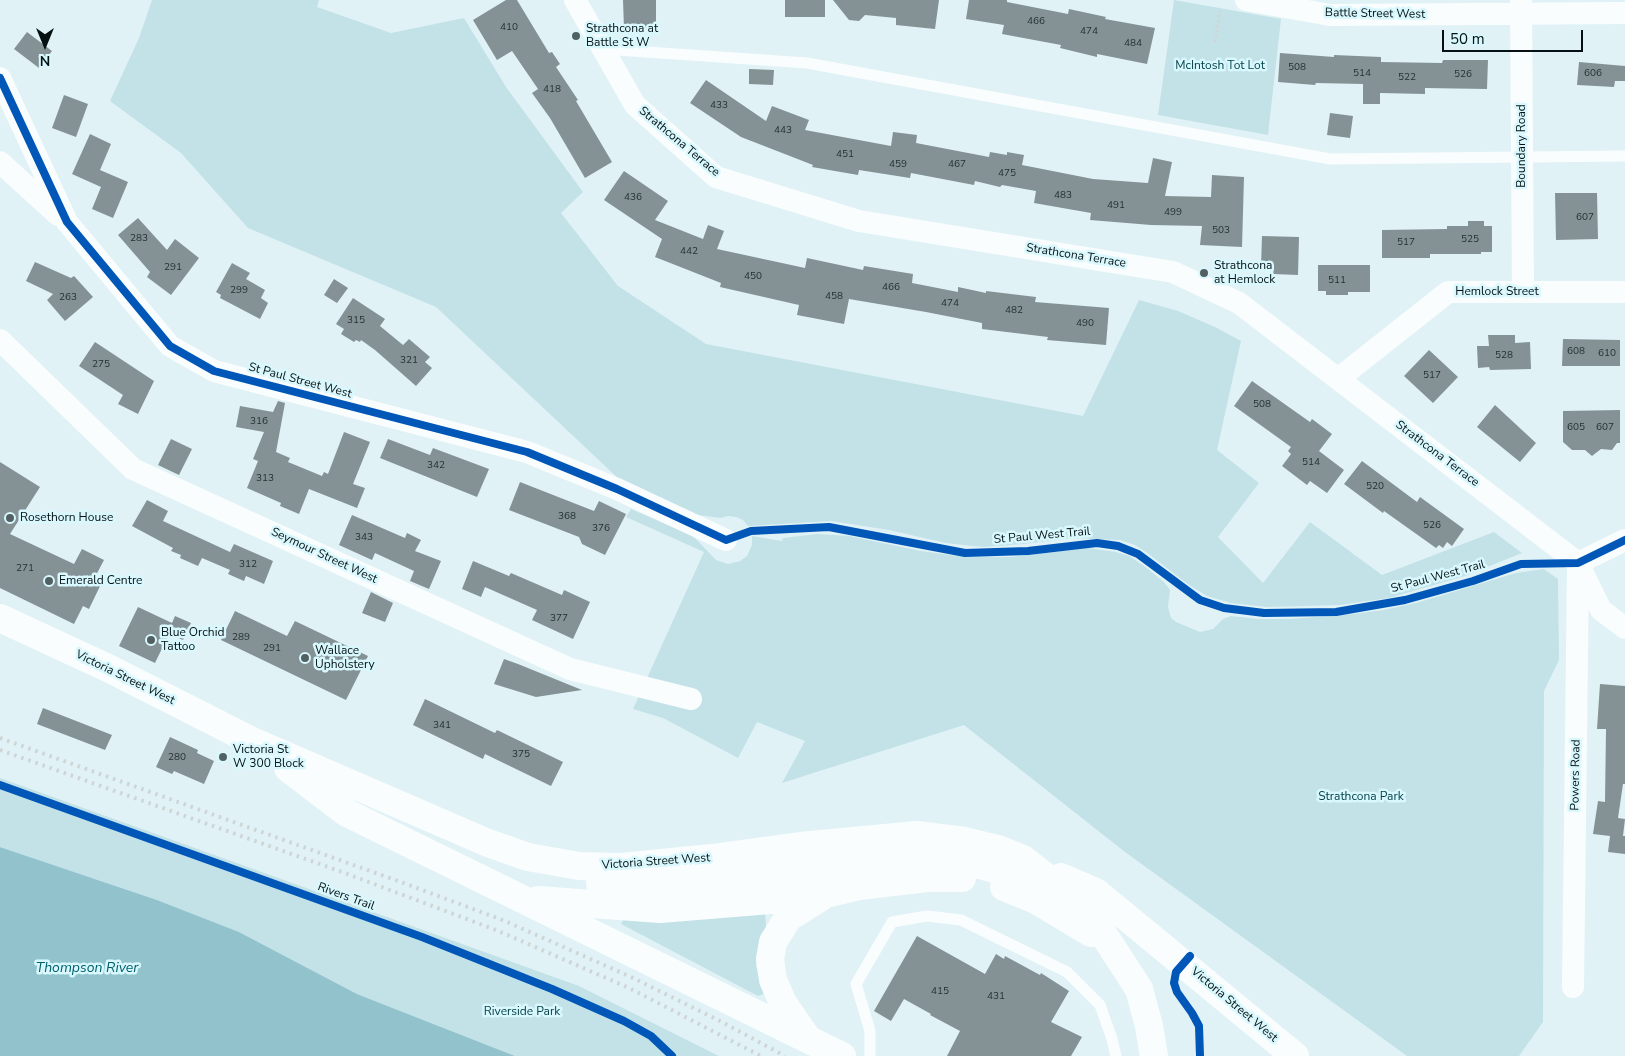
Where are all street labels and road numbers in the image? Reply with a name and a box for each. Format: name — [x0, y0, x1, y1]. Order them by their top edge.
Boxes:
street label: Battle Street West — [1325, 6, 1425, 22]
street label: Strathcona Terrace — [636, 104, 722, 180]
street label: Boundary Road — [1515, 104, 1529, 188]
street label: Strathcona Terrace — [1025, 241, 1127, 271]
street label: Hemlock Street — [1455, 285, 1539, 299]
street label: St Paul Street West — [247, 360, 353, 402]
street label: Strathcona Terrace — [1392, 418, 1482, 490]
street label: Seymour Street West — [269, 525, 379, 587]
street label: St Paul West Trail — [993, 525, 1091, 547]
street label: St Paul West Trail — [1389, 558, 1487, 596]
street label: Victoria Street West — [73, 648, 177, 708]
street label: Powers Road — [1568, 739, 1584, 811]
street label: Victoria Street West — [601, 851, 711, 873]
street label: Rivers Trail — [316, 880, 376, 914]
street label: Victoria Street West — [1188, 965, 1280, 1045]

